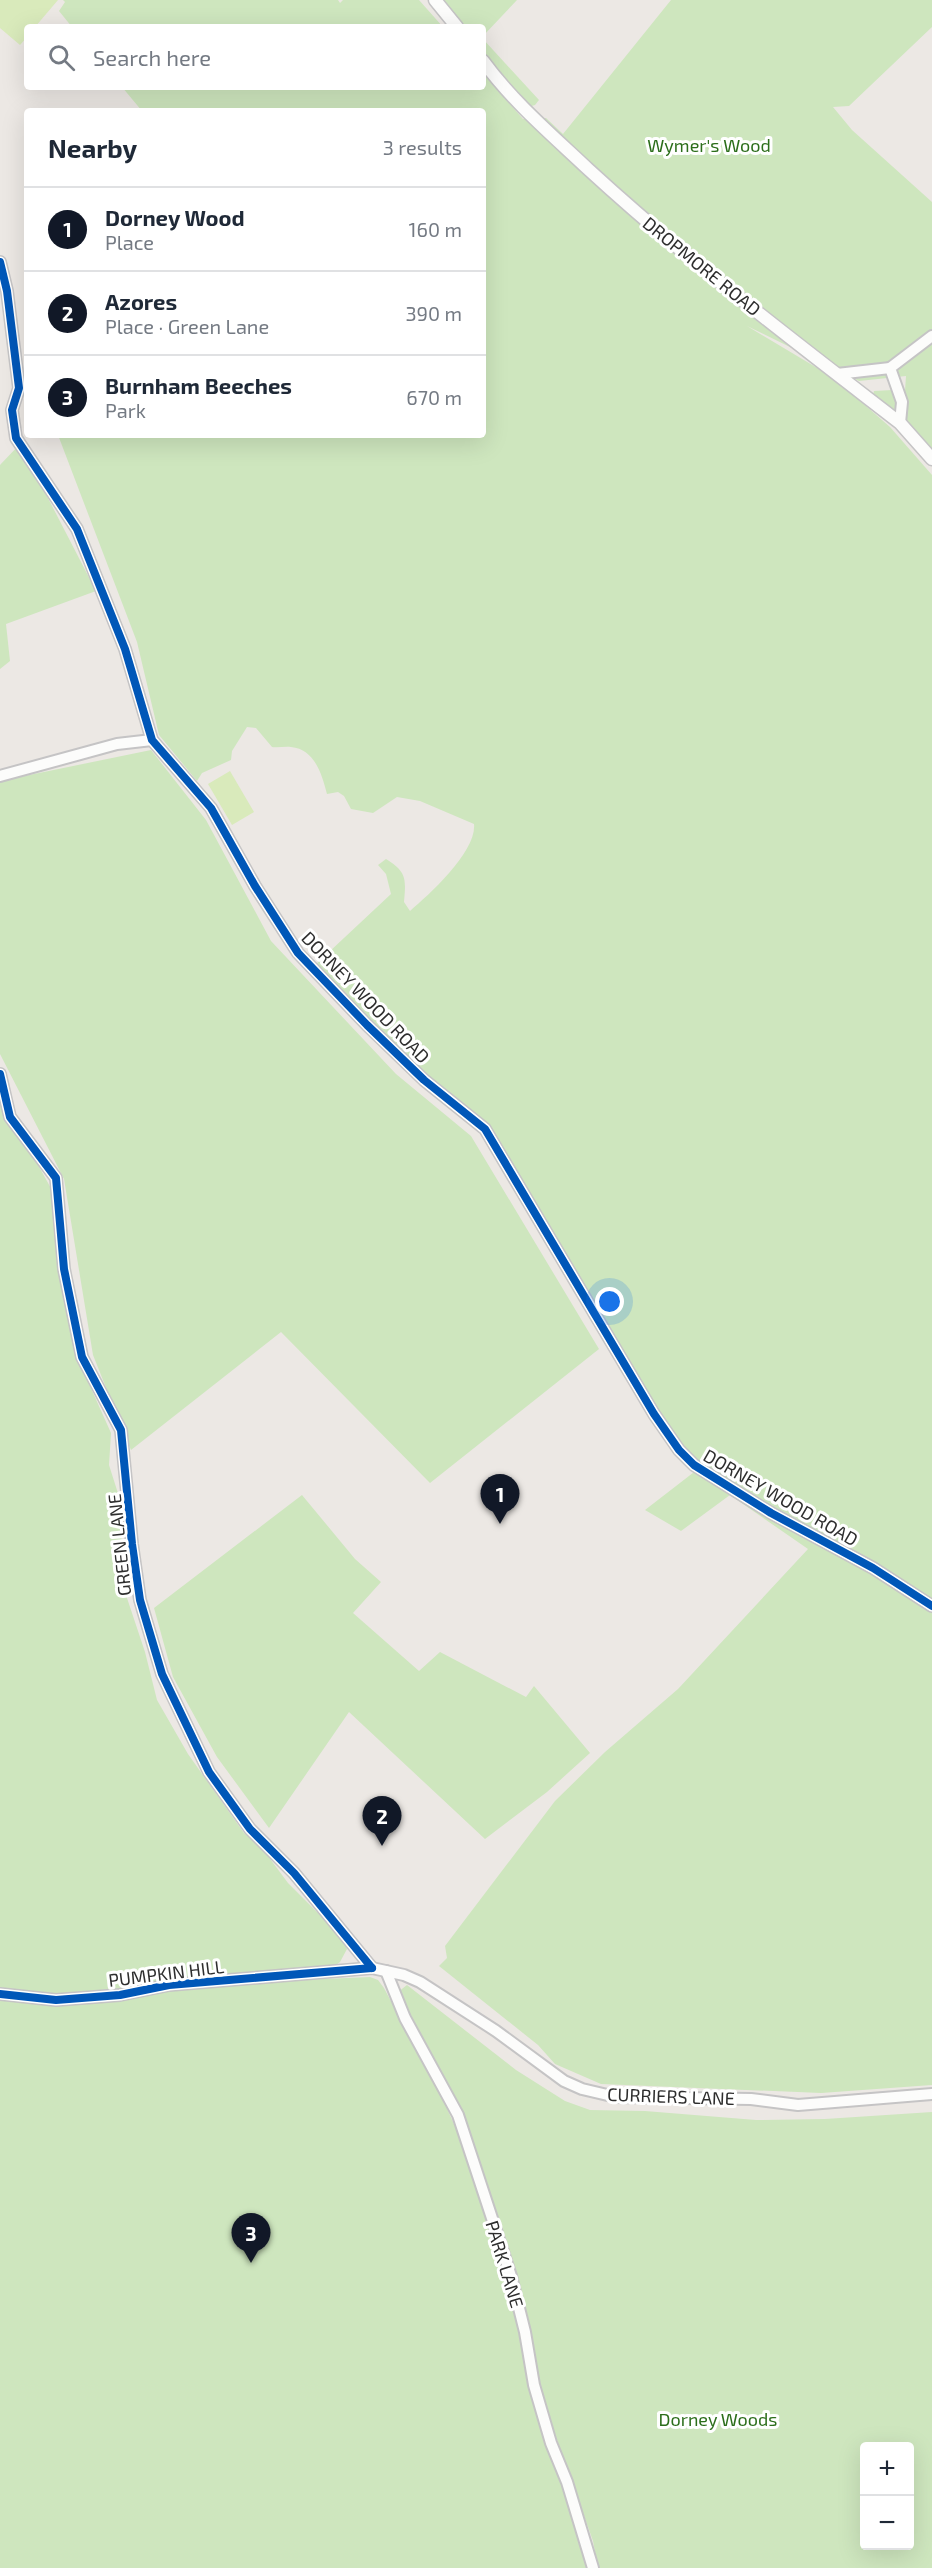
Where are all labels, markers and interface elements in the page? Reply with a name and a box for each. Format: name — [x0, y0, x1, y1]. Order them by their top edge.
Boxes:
search box — [24, 24, 486, 90]
icon: search — [45, 41, 78, 74]
text: Search here — [93, 44, 211, 70]
text: Nearby — [48, 132, 137, 163]
park label: Wymer's Wood — [647, 134, 771, 156]
text: 3 results — [383, 135, 462, 159]
text: Dorney Wood — [105, 204, 245, 230]
street label: DROPMORE ROAD — [639, 212, 765, 320]
text: 1 — [63, 217, 72, 241]
text: 160 m — [409, 217, 462, 241]
text: Place — [105, 230, 154, 254]
text: Azores — [105, 288, 177, 314]
text: 2 — [62, 301, 73, 325]
text: 390 m — [405, 301, 462, 325]
text: Place · Green Lane — [105, 314, 269, 338]
text: Burnham Beeches — [105, 372, 292, 398]
text: 3 — [62, 385, 73, 409]
text: 670 m — [406, 385, 462, 409]
text: Park — [105, 398, 146, 422]
street label: DORNEY WOOD ROAD — [297, 927, 435, 1067]
your location — [595, 1287, 624, 1316]
street label: DORNEY WOOD ROAD — [700, 1444, 862, 1550]
pin: 1 — [480, 1474, 520, 1524]
street label: GREEN LANE — [103, 1493, 135, 1597]
pin: 2 — [362, 1796, 401, 1846]
street label: PUMPKIN HILL — [107, 1955, 225, 1991]
street label: CURRIERS LANE — [607, 2083, 735, 2109]
pin: 3 — [232, 2214, 270, 2263]
street label: PARK LANE — [481, 2218, 529, 2310]
park label: Dorney Woods — [658, 2408, 778, 2430]
map controls — [860, 2442, 914, 2550]
button: + — [860, 2442, 914, 2496]
button: − — [860, 2496, 914, 2550]

